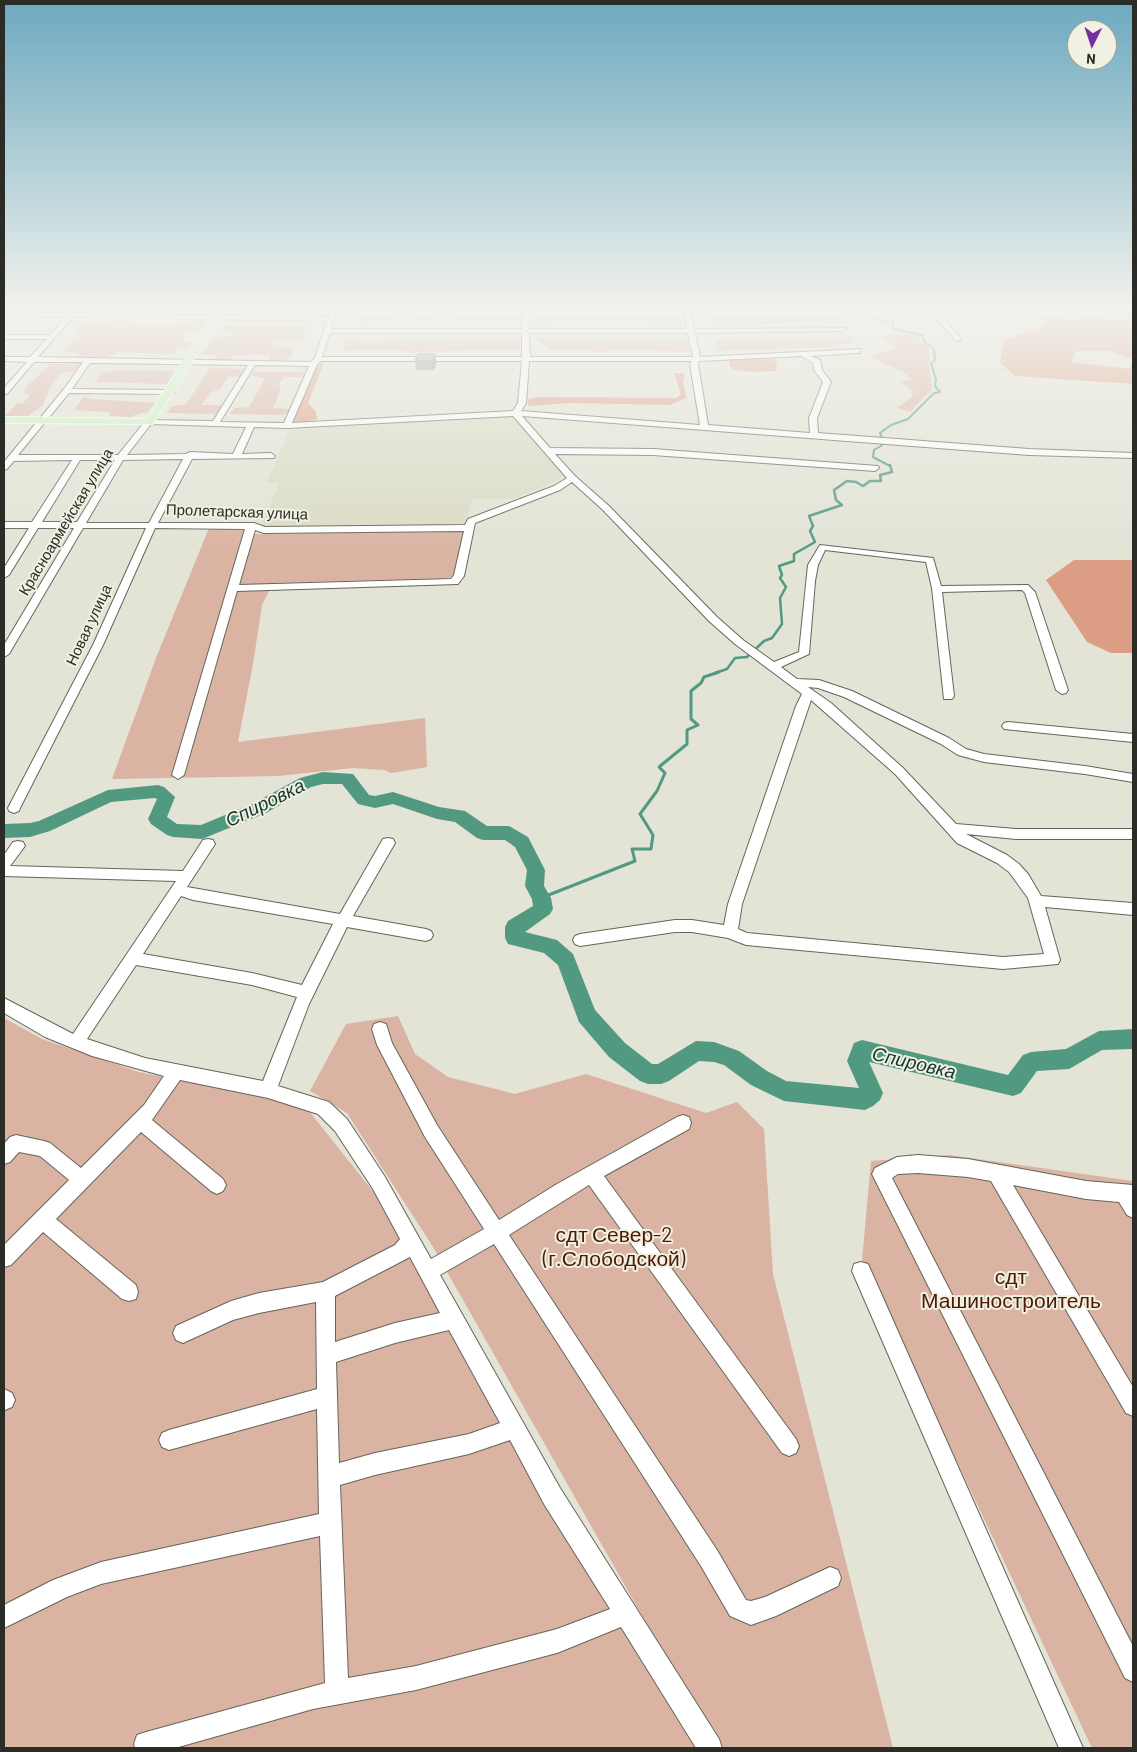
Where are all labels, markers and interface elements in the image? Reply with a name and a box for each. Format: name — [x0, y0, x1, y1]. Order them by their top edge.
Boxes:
north arrow — [1067, 20, 1117, 70]
text: N — [1086, 51, 1096, 68]
street label: Красноармейская улица — [15, 445, 117, 599]
street label: Пролетарская улица — [166, 501, 308, 523]
street label: Новая улица — [62, 581, 116, 669]
water label: Спировка — [222, 774, 308, 832]
water label: Спировка — [870, 1042, 958, 1084]
park label: сдт Север-2 (г.Слободской) — [543, 1222, 685, 1272]
park label: сдт Машиностроитель — [921, 1264, 1101, 1314]

